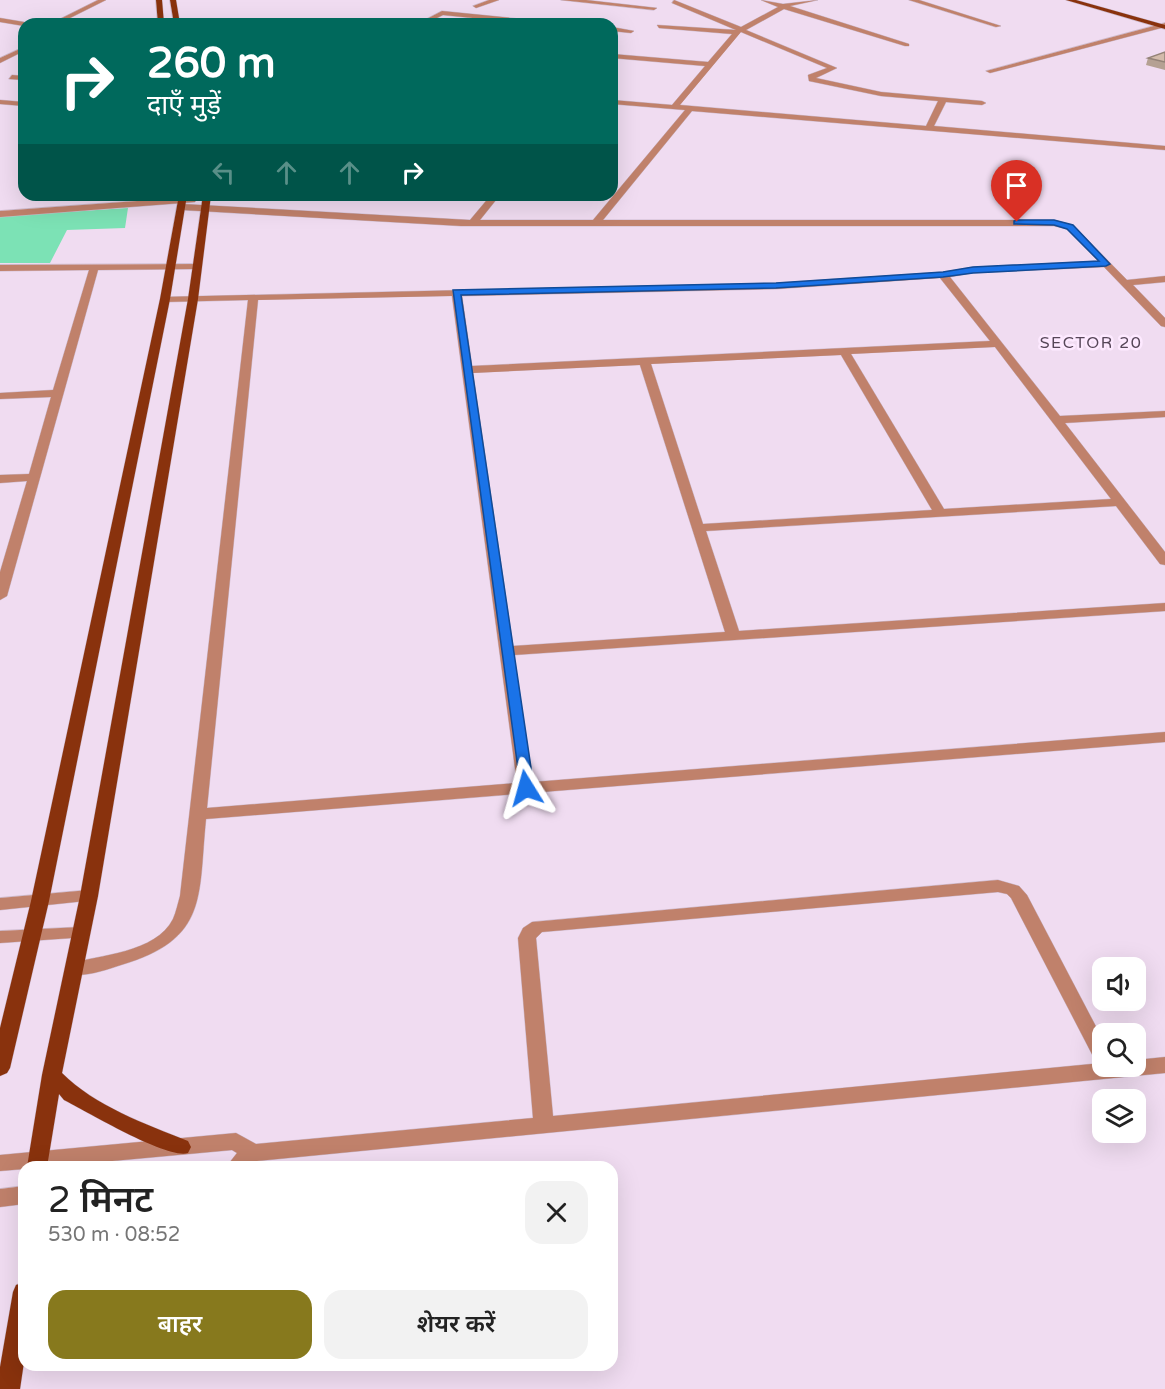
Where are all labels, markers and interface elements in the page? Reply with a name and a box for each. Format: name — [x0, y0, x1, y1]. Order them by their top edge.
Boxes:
text: 260 m — [147, 38, 276, 89]
icon: right — [48, 42, 126, 120]
text: दाएँ मुड़ें — [147, 89, 221, 122]
icon: left — [207, 156, 240, 189]
icon: ahead — [270, 156, 303, 189]
icon: ahead — [333, 156, 366, 189]
icon: right — [396, 156, 429, 189]
pin — [991, 160, 1042, 222]
icon: arrive — [1000, 169, 1033, 202]
district label: SECTOR 20 — [1040, 333, 1142, 353]
position arrow — [494, 756, 558, 820]
map controls — [1092, 957, 1146, 1143]
button: sound — [1092, 957, 1146, 1011]
button: search — [1092, 1023, 1146, 1077]
button: layers — [1092, 1089, 1146, 1143]
text: 2 मिनट — [48, 1179, 153, 1222]
button: close — [525, 1181, 588, 1244]
text: 530 m · 08:52 — [48, 1223, 180, 1247]
button: बाहर — [48, 1290, 312, 1359]
button: शेयर करें — [324, 1290, 588, 1359]

